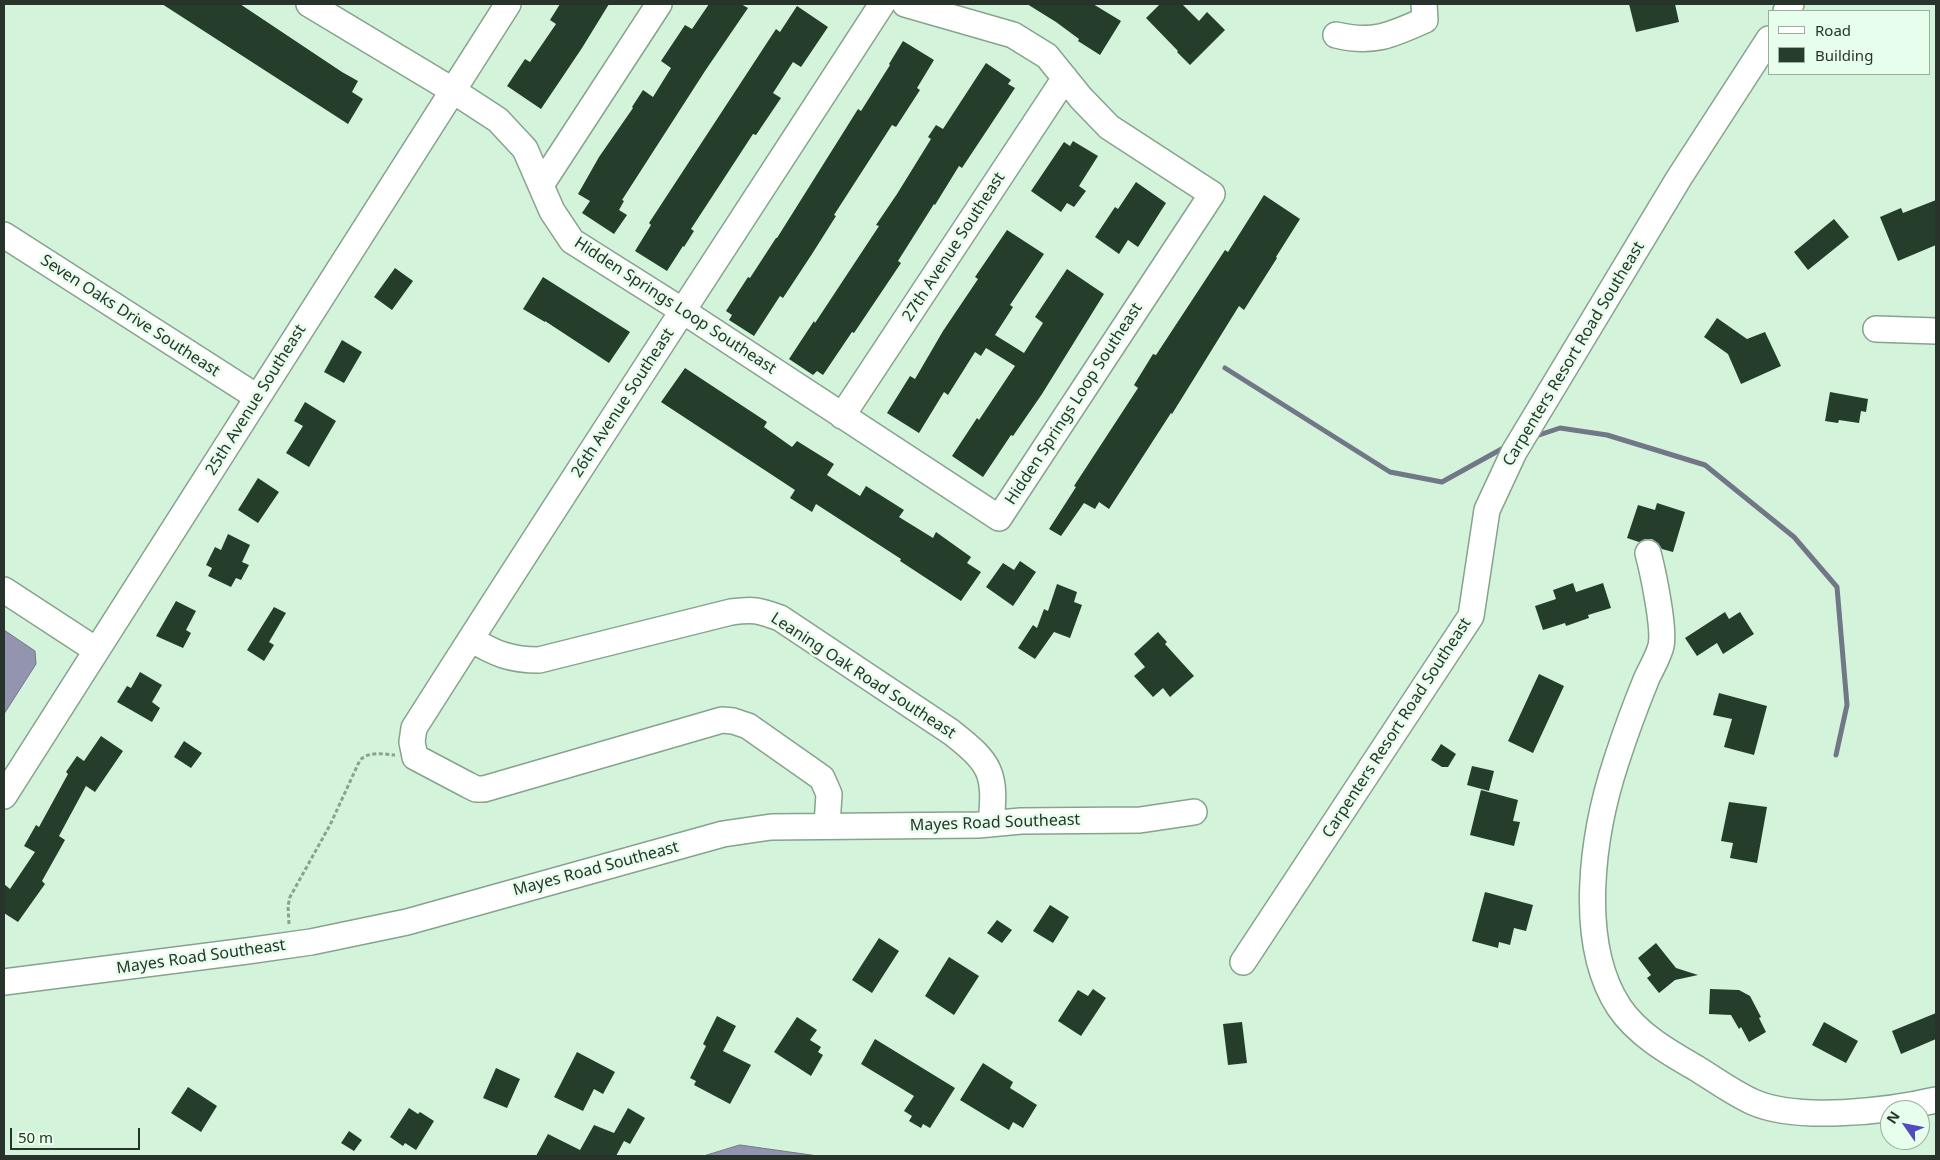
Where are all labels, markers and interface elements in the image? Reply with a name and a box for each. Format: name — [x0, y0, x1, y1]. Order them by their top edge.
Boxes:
legend — [1768, 10, 1930, 75]
text: Road — [1815, 20, 1851, 40]
text: Building — [1815, 45, 1873, 65]
street label: 27th Avenue Southeast — [899, 169, 1009, 325]
street label: Hidden Springs Loop Southeast — [570, 233, 780, 379]
street label: Carpenters Resort Road Southeast — [1499, 238, 1649, 470]
street label: Seven Oaks Drive Southeast — [37, 251, 223, 381]
street label: Hidden Springs Loop Southeast — [1001, 299, 1147, 509]
street label: 25th Avenue Southeast — [202, 321, 310, 479]
street label: 26th Avenue Southeast — [568, 325, 678, 481]
street label: Leaning Oak Road Southeast — [767, 609, 959, 743]
street label: Carpenters Resort Road Southeast — [1319, 614, 1475, 842]
street label: Mayes Road Southeast — [909, 810, 1081, 836]
street label: Mayes Road Southeast — [511, 838, 681, 900]
street label: Mayes Road Southeast — [115, 936, 287, 978]
north arrow — [1880, 1100, 1930, 1150]
text: N — [1882, 1107, 1904, 1127]
scale bar — [12, 1118, 142, 1150]
text: 50 m — [18, 1127, 53, 1147]

